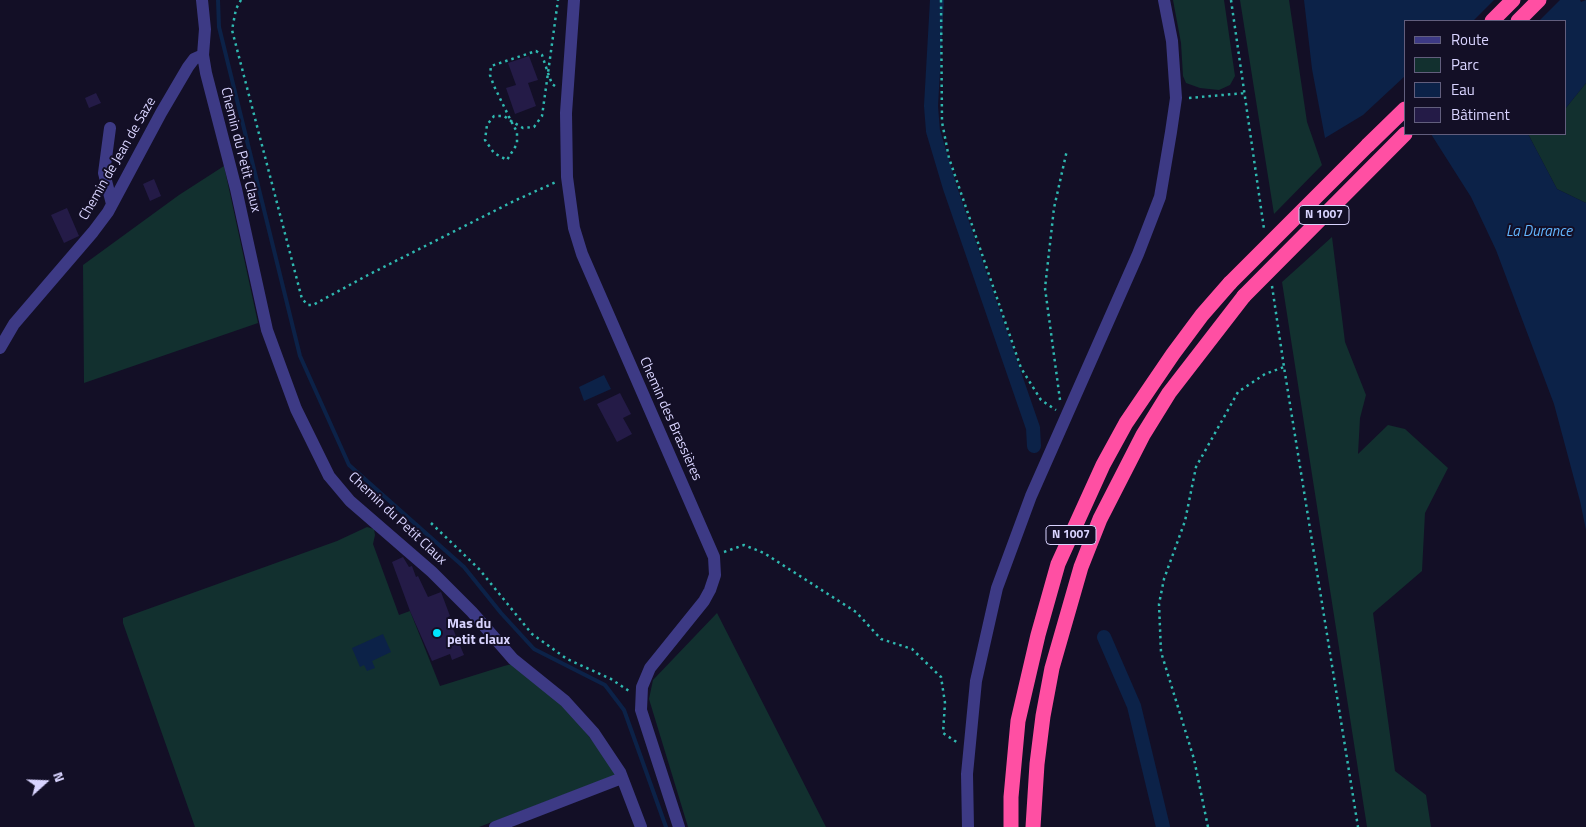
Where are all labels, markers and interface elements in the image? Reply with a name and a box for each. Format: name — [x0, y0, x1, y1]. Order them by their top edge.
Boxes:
legend — [1404, 20, 1566, 135]
text: Route — [1451, 28, 1489, 51]
text: Parc — [1451, 53, 1479, 76]
text: Eau — [1451, 78, 1475, 101]
street label: Chemin du Petit Claux — [216, 86, 264, 214]
street label: Chemin de Jean de Saze — [76, 94, 160, 224]
text: Bâtiment — [1451, 103, 1510, 126]
road number: N 1007 — [1299, 206, 1349, 224]
water label: La Durance — [1506, 223, 1572, 241]
street label: Chemin des Brassières — [635, 355, 705, 483]
street label: Chemin du Petit Claux — [344, 469, 450, 569]
road number: N 1007 — [1046, 526, 1096, 544]
place label: Mas du petit claux — [447, 617, 510, 650]
marker: Mas du petit claux — [431, 627, 443, 639]
north arrow — [20, 757, 70, 807]
text: N — [48, 769, 71, 785]

